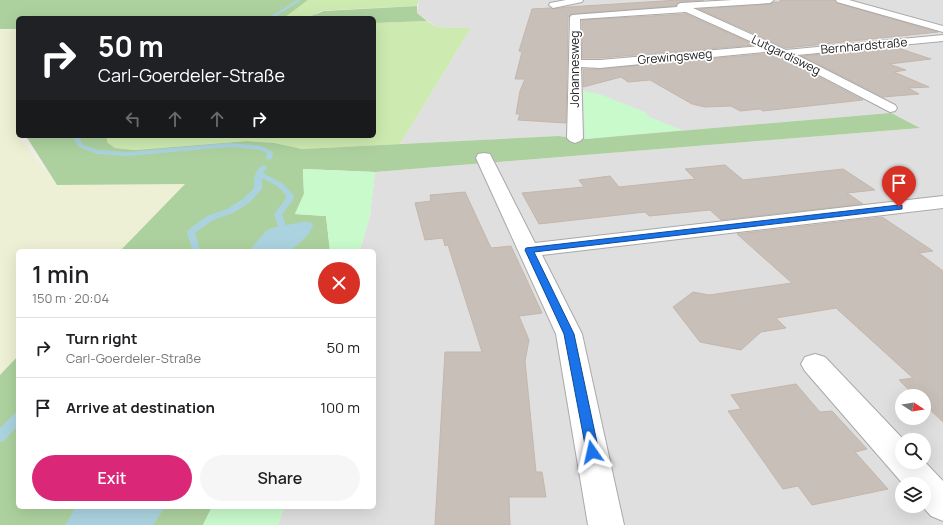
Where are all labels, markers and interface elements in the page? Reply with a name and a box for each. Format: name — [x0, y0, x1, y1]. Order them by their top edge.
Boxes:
text: 50 m — [98, 27, 164, 65]
street label: Lutgardisweg — [749, 30, 824, 79]
street label: Johannesweg — [566, 31, 583, 107]
icon: right — [32, 32, 84, 84]
street label: Bernhardstraße — [820, 33, 908, 58]
street label: Grewingsweg — [637, 45, 713, 68]
text: Carl-Goerdeler-Straße — [98, 63, 285, 87]
icon: left — [122, 108, 144, 130]
icon: ahead — [164, 108, 186, 130]
icon: ahead — [206, 108, 228, 130]
icon: right — [248, 108, 270, 130]
pin — [882, 166, 916, 207]
icon: arrive — [888, 172, 910, 194]
text: 1 min — [32, 257, 89, 290]
button: close — [318, 262, 360, 304]
text: 150 m · 20:04 — [32, 289, 109, 307]
text: Turn right — [66, 328, 137, 349]
icon: right — [32, 337, 54, 359]
text: 50 m — [326, 337, 360, 358]
text: Carl-Goerdeler-Straße — [66, 349, 201, 367]
north arrow — [895, 389, 931, 425]
map controls — [895, 389, 931, 513]
icon: arrive — [32, 397, 54, 419]
text: Arrive at destination — [66, 397, 215, 418]
text: 100 m — [320, 397, 360, 418]
position arrow — [571, 431, 613, 473]
button: search — [895, 433, 931, 469]
button: Exit — [32, 455, 192, 501]
button: Share — [200, 455, 360, 501]
button: layers — [895, 477, 931, 513]

